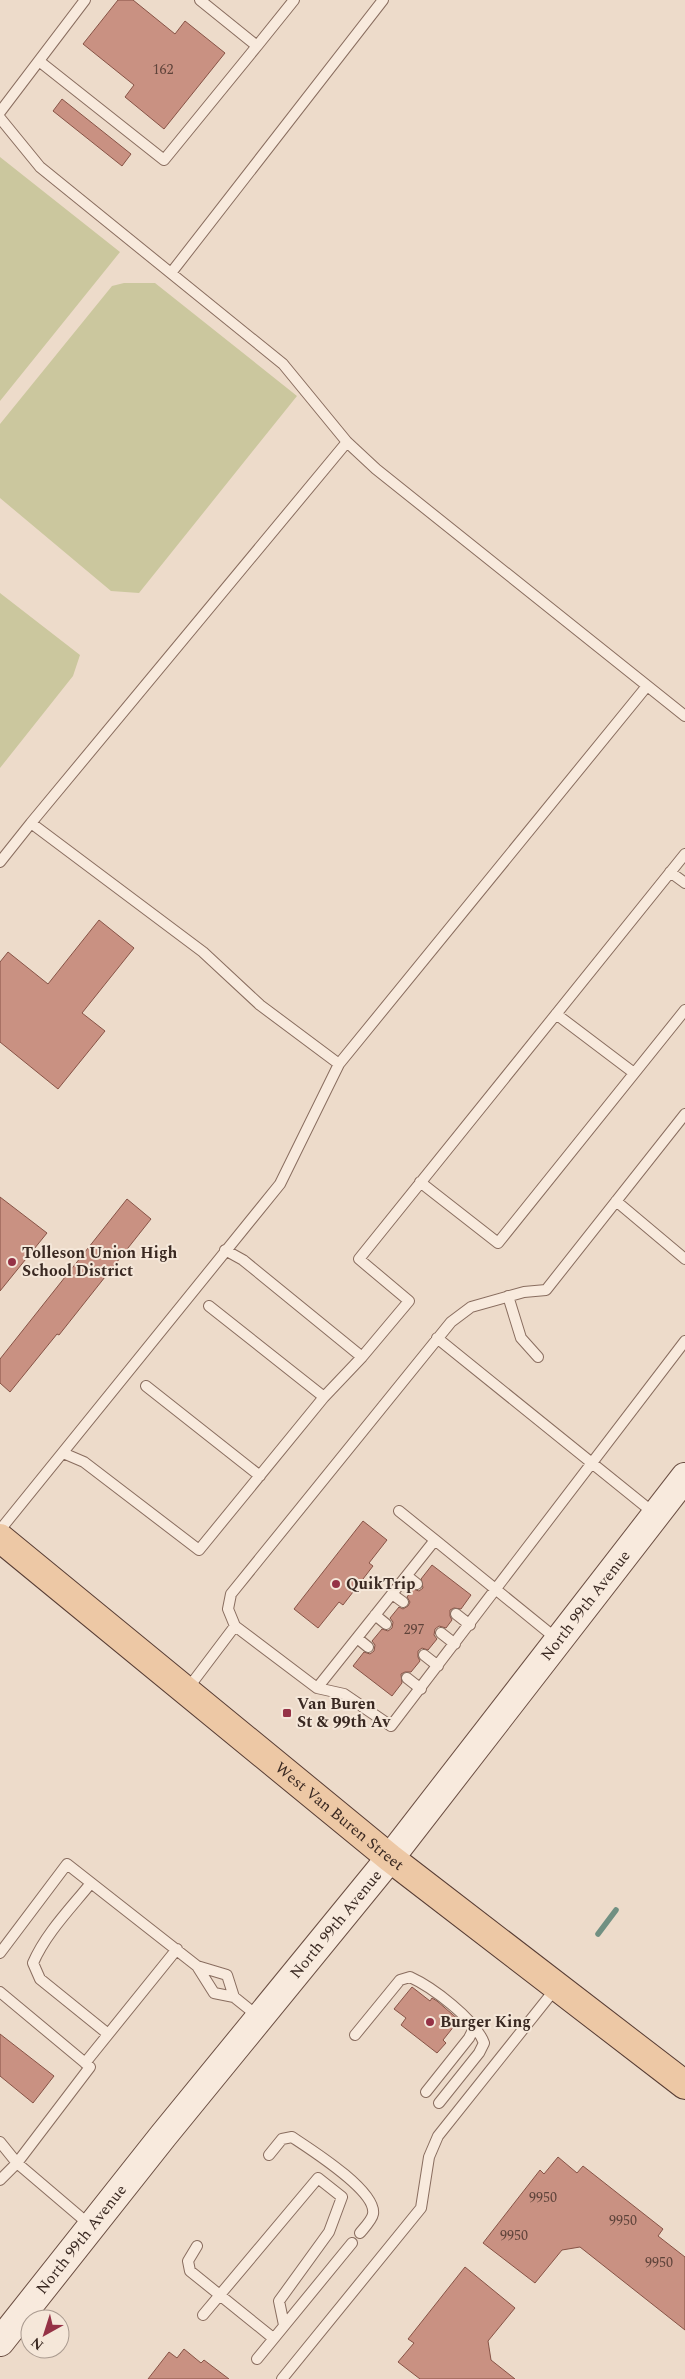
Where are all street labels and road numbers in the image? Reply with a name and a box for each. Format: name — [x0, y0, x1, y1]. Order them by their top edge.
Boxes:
street label: North 99th Avenue — [535, 1545, 636, 1666]
street label: West Van Buren Street — [270, 1756, 409, 1877]
street label: North 99th Avenue — [284, 1865, 388, 1984]
street label: North 99th Avenue — [30, 2179, 132, 2300]

